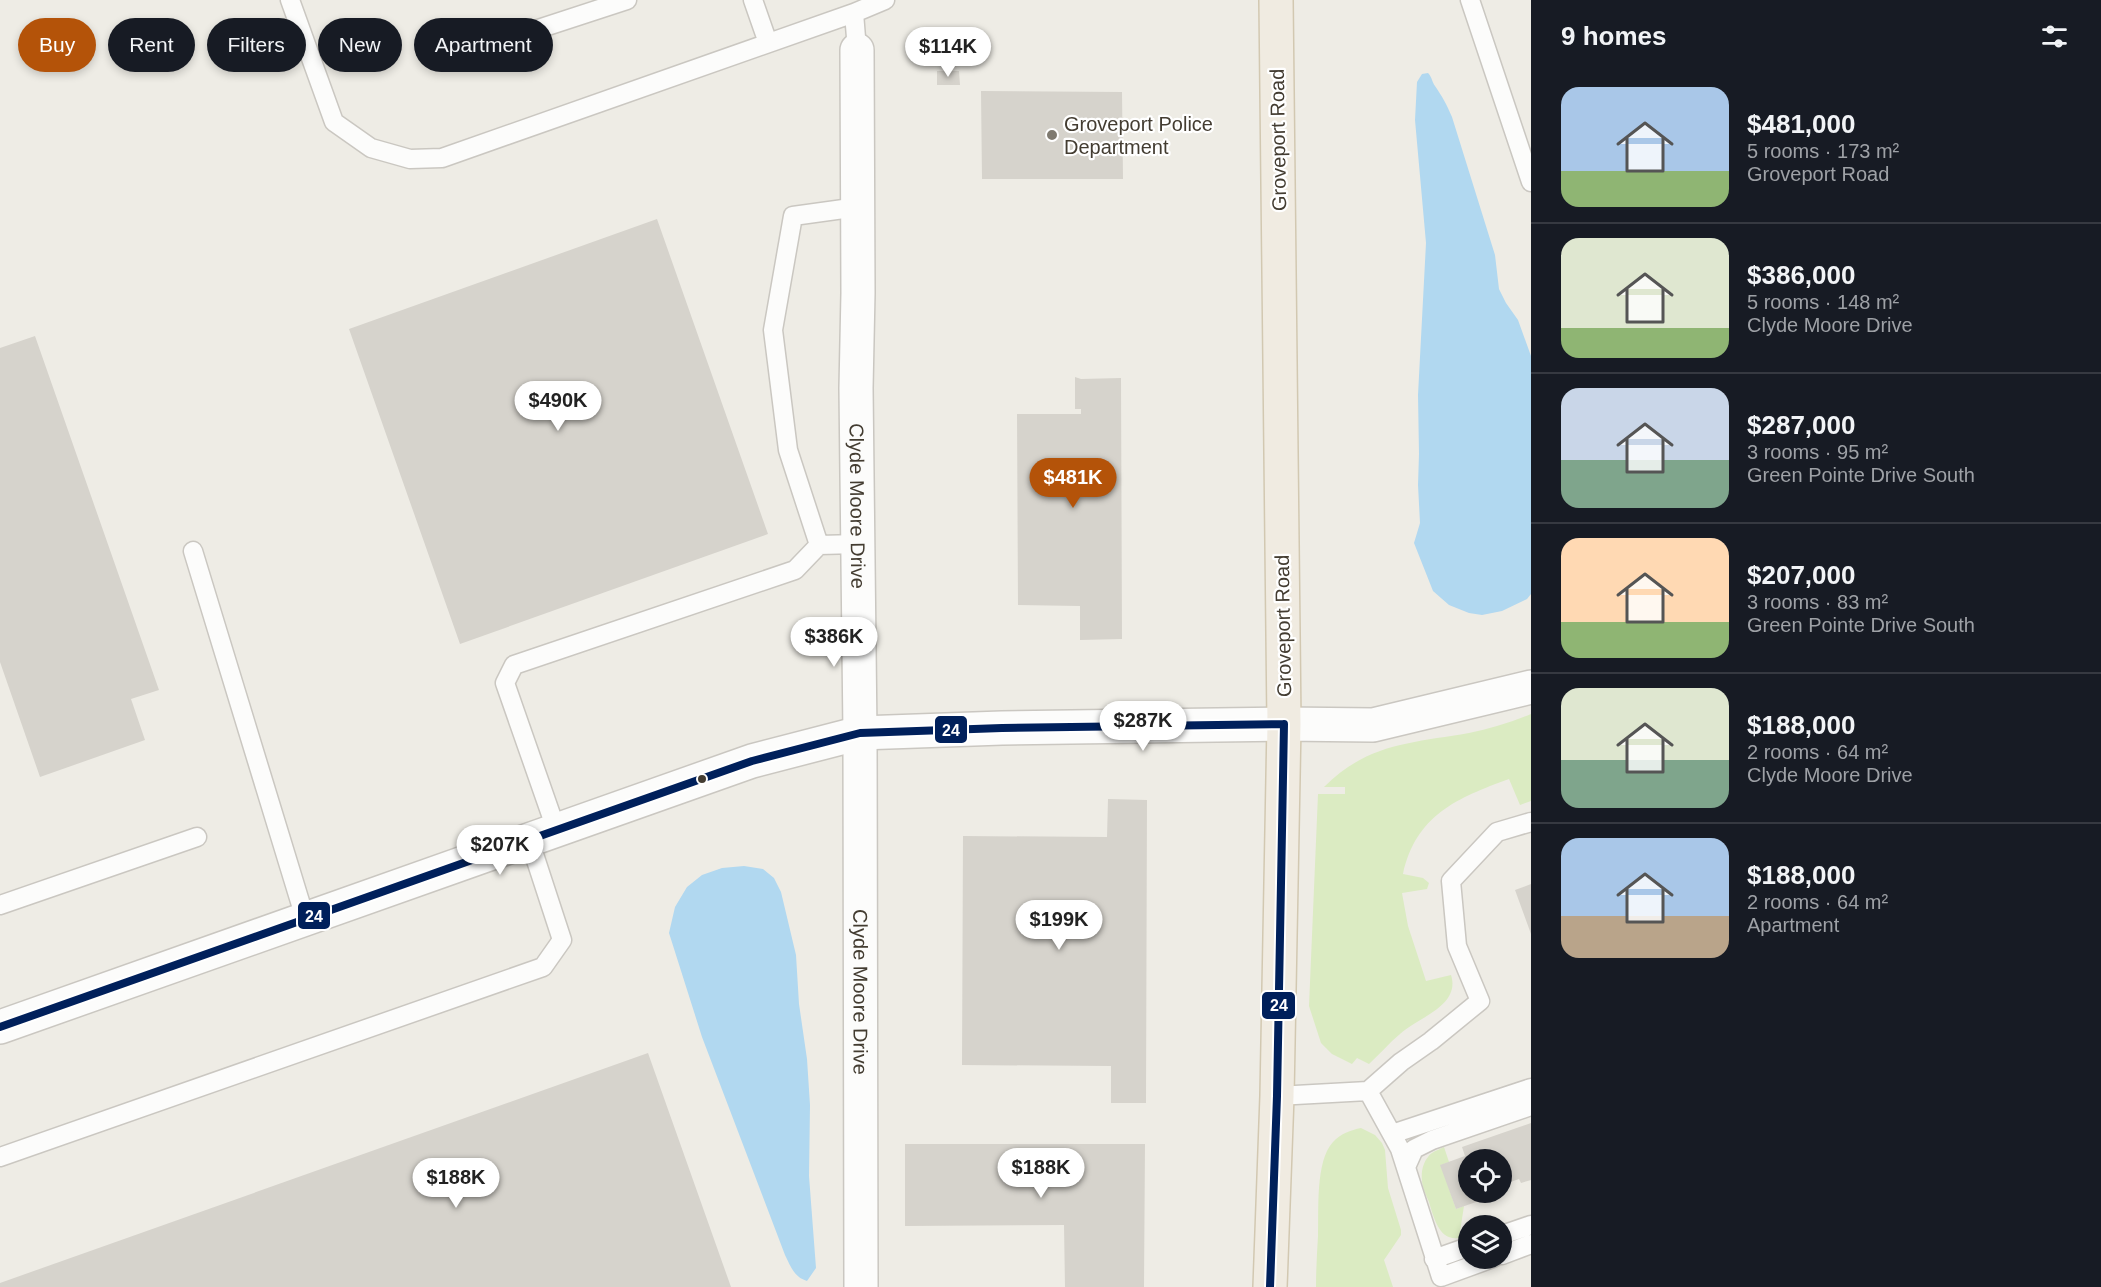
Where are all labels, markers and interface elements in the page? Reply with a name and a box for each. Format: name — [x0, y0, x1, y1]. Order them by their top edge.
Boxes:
chip: Buy — [18, 18, 96, 72]
chip: Rent — [108, 18, 195, 72]
chip: Filters — [207, 18, 306, 72]
chip: New — [318, 18, 402, 72]
chip: Apartment — [414, 18, 553, 72]
icon: filters — [2038, 20, 2071, 53]
text: 9 homes — [1561, 21, 1667, 51]
pin: $114K — [906, 27, 990, 78]
text: $114K — [919, 35, 977, 57]
street label: Groveport Road — [1266, 69, 1290, 211]
text: $481,000 — [1747, 109, 1855, 139]
icon: home — [1609, 111, 1681, 183]
place label: Groveport Police Department — [1064, 113, 1213, 158]
marker: Groveport Police Department — [1045, 128, 1059, 142]
text: 5 rooms · 173 m² — [1747, 140, 1899, 162]
text: Groveport Road — [1747, 163, 1889, 185]
text: $386,000 — [1747, 260, 1855, 290]
icon: home — [1609, 262, 1681, 334]
text: 5 rooms · 148 m² — [1747, 291, 1899, 313]
text: Clyde Moore Drive — [1747, 314, 1913, 336]
pin: $490K — [516, 381, 600, 432]
text: $490K — [529, 389, 587, 411]
text: $287,000 — [1747, 410, 1855, 440]
icon: home — [1609, 412, 1681, 484]
street label: Clyde Moore Drive — [845, 423, 869, 589]
text: 3 rooms · 95 m² — [1747, 441, 1888, 463]
pin: $481K — [1031, 458, 1115, 509]
text: Green Pointe Drive South — [1747, 464, 1975, 486]
text: $481K — [1044, 466, 1102, 488]
street label: Groveport Road — [1271, 555, 1295, 697]
text: $207,000 — [1747, 560, 1855, 590]
icon: home — [1609, 562, 1681, 634]
text: 3 rooms · 83 m² — [1747, 591, 1888, 613]
text: Green Pointe Drive South — [1747, 614, 1975, 636]
pin: $386K — [792, 617, 876, 668]
text: $386K — [805, 625, 863, 647]
pin: $287K — [1101, 701, 1185, 752]
text: $287K — [1114, 709, 1172, 731]
text: $188,000 — [1747, 710, 1855, 740]
icon: home — [1609, 712, 1681, 784]
line badge: 24 — [934, 715, 968, 744]
text: 24 — [942, 722, 960, 739]
text: 2 rooms · 64 m² — [1747, 741, 1888, 763]
text: Clyde Moore Drive — [1747, 764, 1913, 786]
unlabelled marker — [696, 773, 708, 785]
pin: $207K — [458, 825, 542, 876]
text: $207K — [471, 833, 529, 855]
text: $188,000 — [1747, 860, 1855, 890]
icon: home — [1609, 862, 1681, 934]
text: 2 rooms · 64 m² — [1747, 891, 1888, 913]
pin: $199K — [1017, 900, 1101, 951]
line badge: 24 — [297, 901, 331, 930]
text: 24 — [305, 908, 323, 925]
text: $199K — [1030, 908, 1088, 930]
street label: Clyde Moore Drive — [849, 909, 872, 1075]
text: Apartment — [1747, 914, 1839, 936]
line badge: 24 — [1261, 991, 1296, 1020]
text: 24 — [1270, 997, 1288, 1014]
pin: $188K — [999, 1148, 1083, 1199]
map controls — [1458, 1149, 1512, 1269]
button: locate — [1458, 1149, 1512, 1203]
text: $188K — [1012, 1156, 1070, 1178]
pin: $188K — [414, 1158, 498, 1209]
text: $188K — [427, 1166, 485, 1188]
button: layers — [1458, 1215, 1512, 1269]

